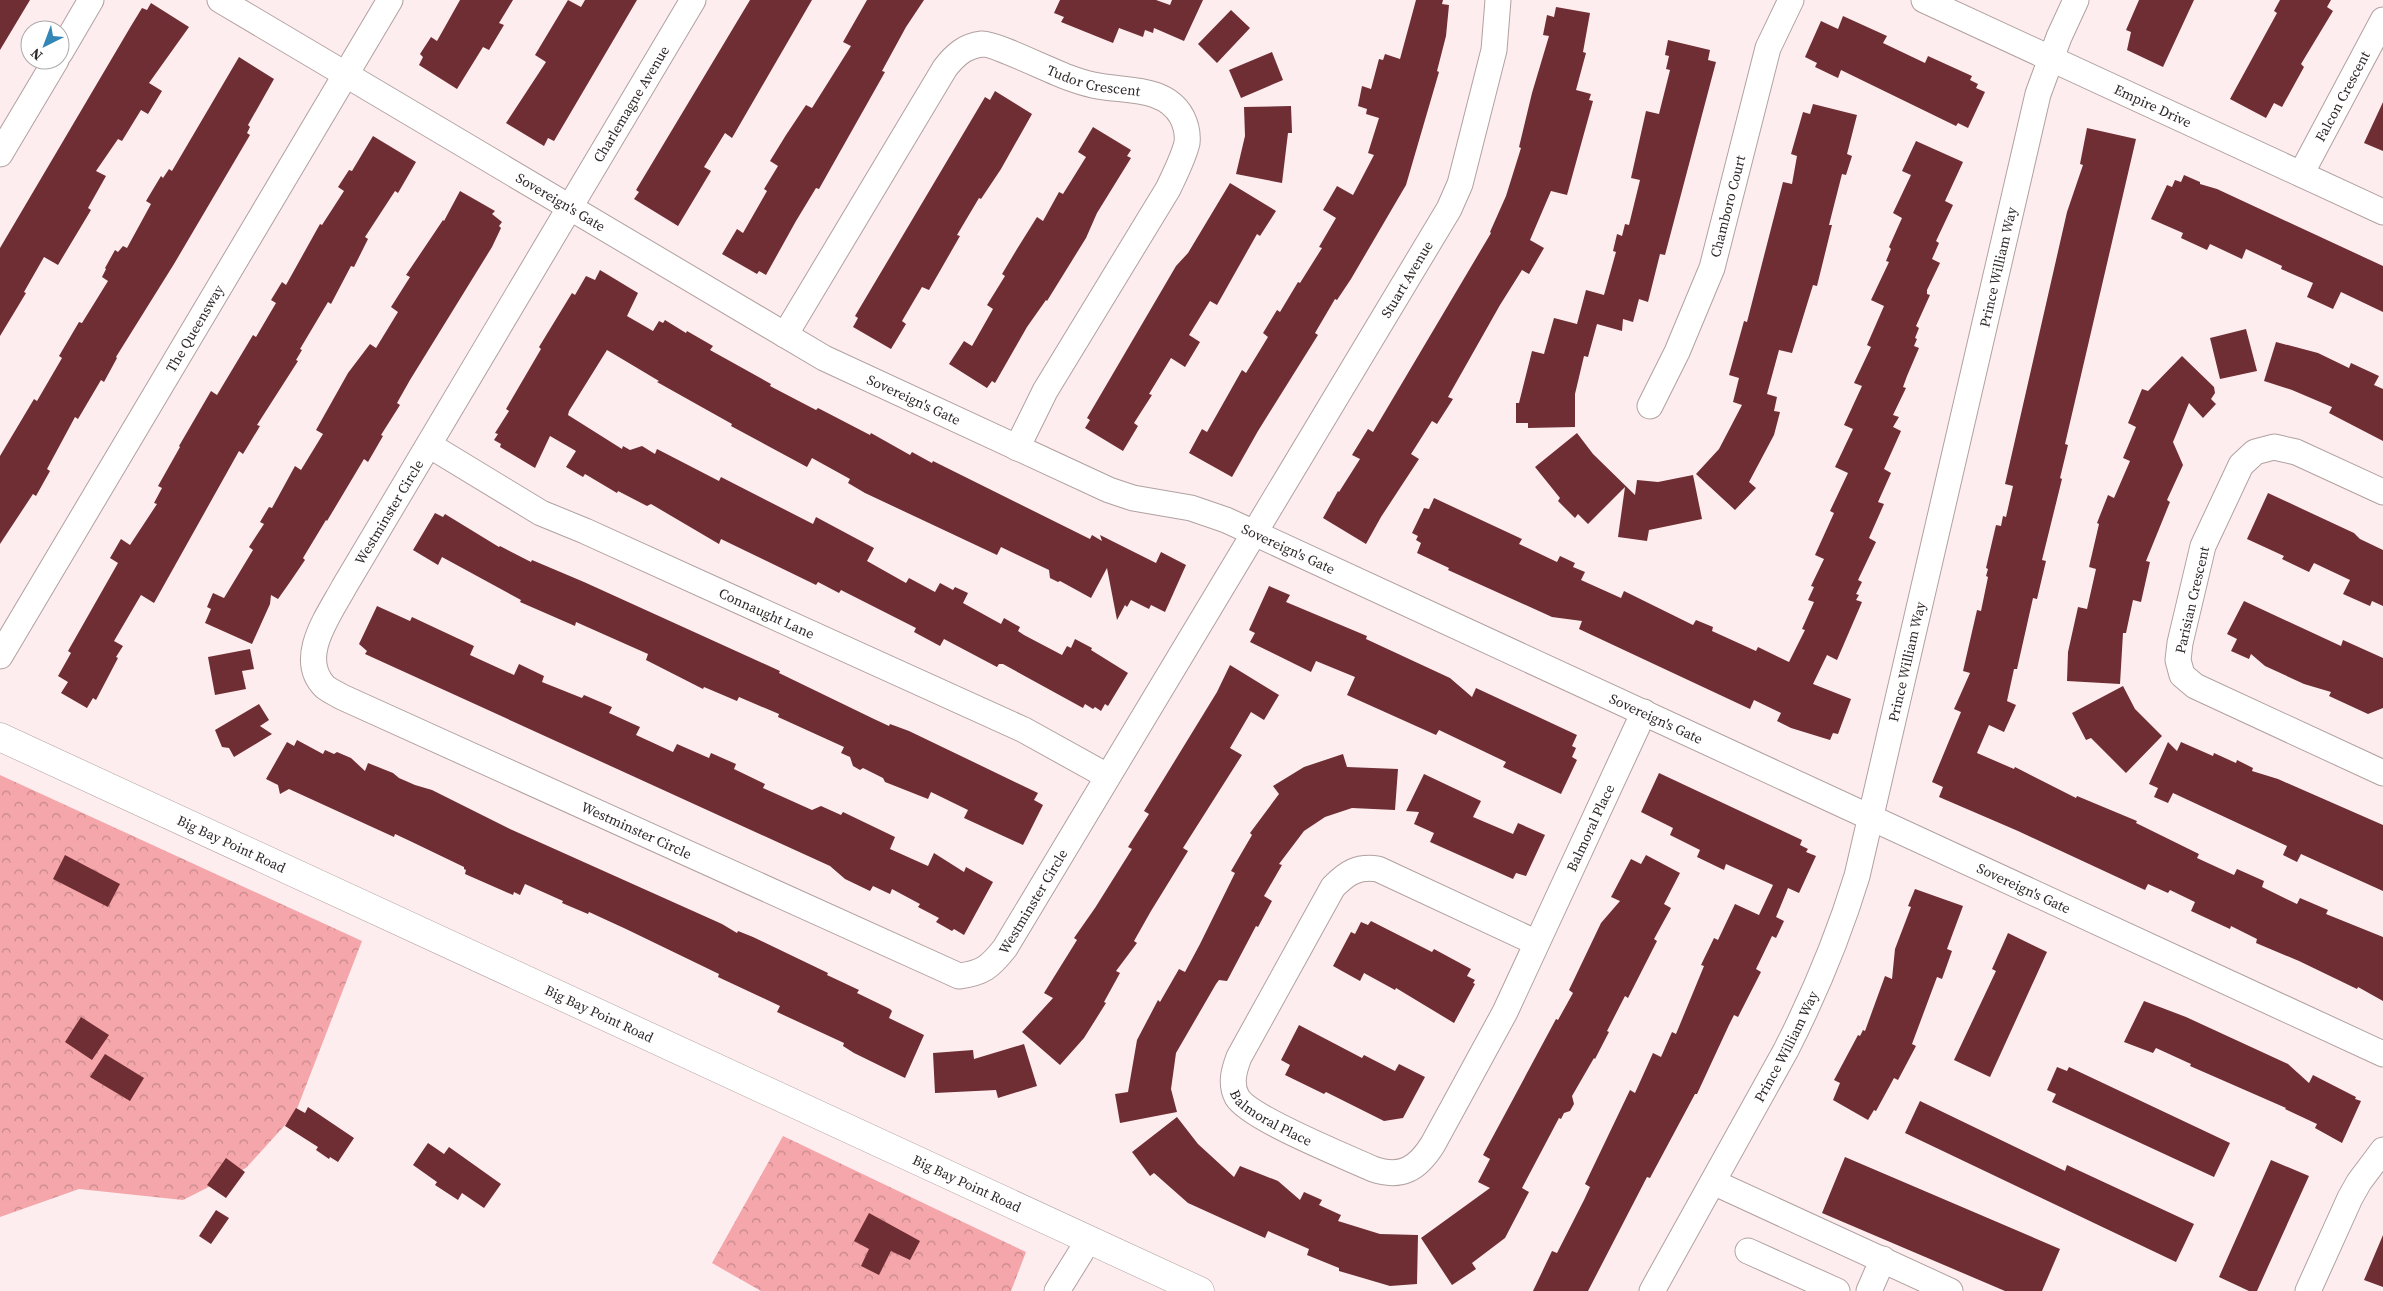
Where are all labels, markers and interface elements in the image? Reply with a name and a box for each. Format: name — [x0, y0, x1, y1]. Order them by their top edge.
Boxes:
north arrow — [20, 20, 70, 70]
street label: Charlemagne Avenue — [588, 42, 674, 166]
text: N — [26, 44, 47, 66]
street label: Falcon Crescent — [2310, 47, 2375, 145]
street label: Tudor Crescent — [1044, 60, 1142, 101]
street label: Empire Drive — [2111, 79, 2195, 132]
street label: Chamboro Court — [1705, 153, 1750, 260]
street label: Sovereign's Gate — [512, 168, 609, 236]
street label: Prince William Way — [1974, 204, 2022, 329]
street label: Stuart Avenue — [1376, 237, 1438, 322]
street label: The Queensway — [161, 280, 229, 376]
street label: Sovereign's Gate — [864, 369, 964, 430]
street label: Westminster Circle — [350, 456, 428, 568]
street label: Sovereign's Gate — [1238, 519, 1338, 579]
street label: Parisian Crescent — [2170, 544, 2214, 655]
street label: Connaught Lane — [716, 583, 818, 644]
street label: Prince William Way — [1883, 599, 1930, 724]
street label: Sovereign's Gate — [1606, 688, 1706, 749]
street label: Balmoral Place — [1561, 781, 1619, 875]
street label: Westminster Circle — [578, 796, 695, 864]
street label: Big Bay Point Road — [174, 810, 289, 878]
street label: Westminster Circle — [994, 845, 1072, 958]
street label: Sovereign's Gate — [1974, 858, 2074, 918]
street label: Big Bay Point Road — [542, 980, 657, 1047]
street label: Prince William Way — [1749, 987, 1823, 1106]
street label: Balmoral Place — [1225, 1087, 1315, 1151]
street label: Big Bay Point Road — [909, 1150, 1025, 1217]

